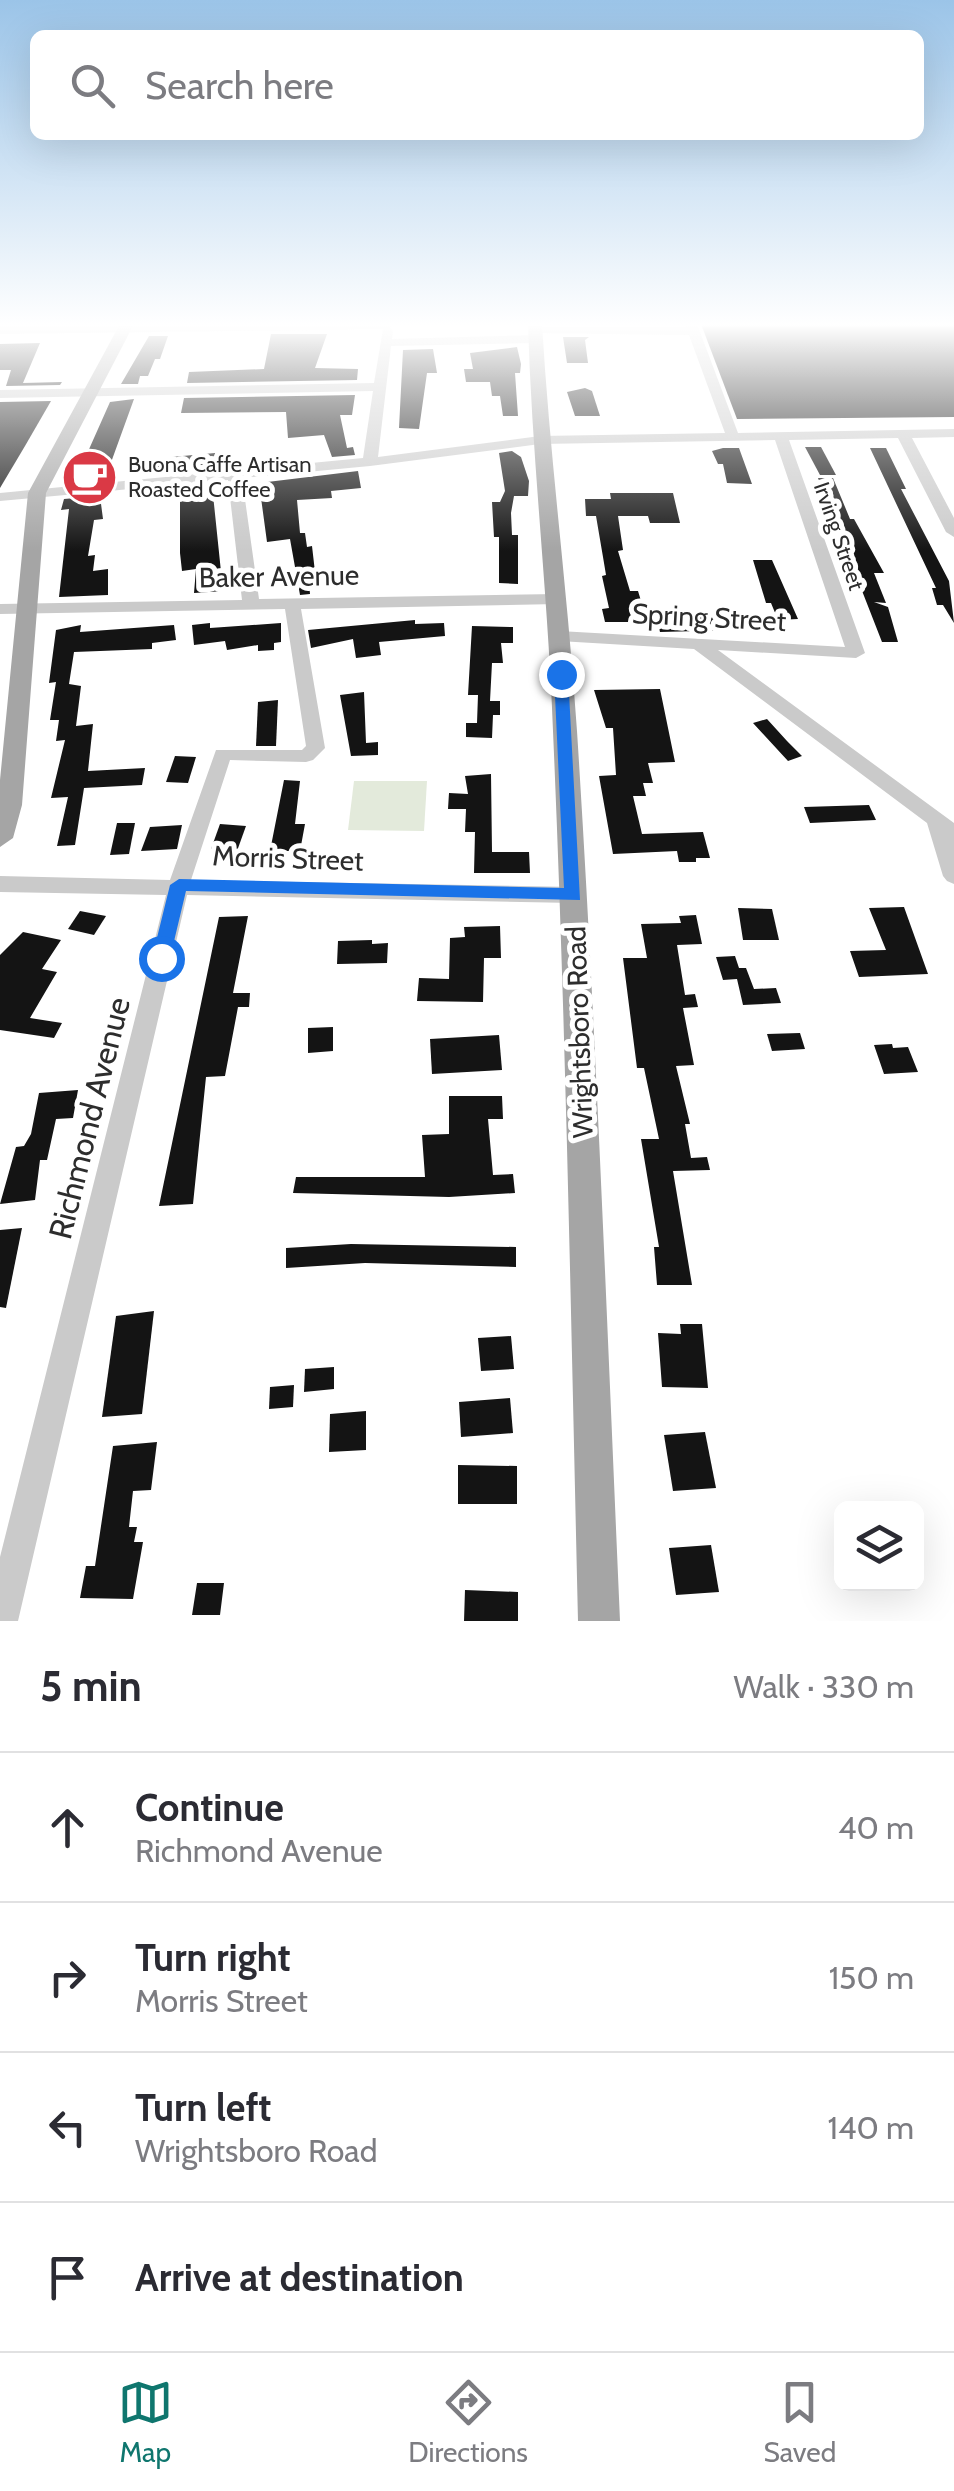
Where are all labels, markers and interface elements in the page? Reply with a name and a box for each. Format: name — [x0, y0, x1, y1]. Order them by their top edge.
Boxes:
search box — [30, 30, 924, 140]
icon: search — [65, 58, 120, 113]
text: Search here — [145, 62, 334, 109]
cafe icon: Buona Caffe Artisan Roasted Coffee — [59, 447, 119, 507]
place label: Buona Caffe Artisan Roasted Coffee — [128, 451, 312, 503]
street label: Irving Street — [808, 478, 870, 594]
street label: Baker Avenue — [199, 558, 359, 594]
street label: Spring Street — [631, 596, 787, 638]
route end — [539, 652, 585, 698]
street label: Morris Street — [212, 838, 364, 878]
street label: Wrightsboro Road — [558, 925, 600, 1139]
route start — [139, 936, 185, 982]
street label: Richmond Avenue — [40, 993, 138, 1243]
map controls — [834, 1501, 924, 1591]
button: layers — [834, 1501, 924, 1591]
text: 5 min — [40, 1660, 142, 1712]
text: Walk · 330 m — [734, 1667, 914, 1706]
text: Continue — [135, 1784, 284, 1831]
icon: ahead — [40, 1800, 95, 1855]
text: 40 m — [838, 1808, 914, 1847]
text: Richmond Avenue — [135, 1831, 383, 1870]
text: Turn right — [135, 1934, 291, 1981]
icon: right — [40, 1950, 95, 2005]
text: 150 m — [829, 1958, 914, 1997]
text: Morris Street — [135, 1981, 308, 2020]
text: Turn left — [135, 2084, 271, 2131]
icon: left — [40, 2100, 95, 2155]
text: 140 m — [827, 2108, 914, 2147]
text: Wrightsboro Road — [135, 2131, 377, 2170]
icon: arrive — [40, 2250, 95, 2305]
text: Arrive at destination — [135, 2254, 464, 2301]
tab: Map — [118, 2375, 173, 2469]
tab: Directions — [408, 2375, 528, 2469]
tab: Saved — [764, 2375, 836, 2469]

